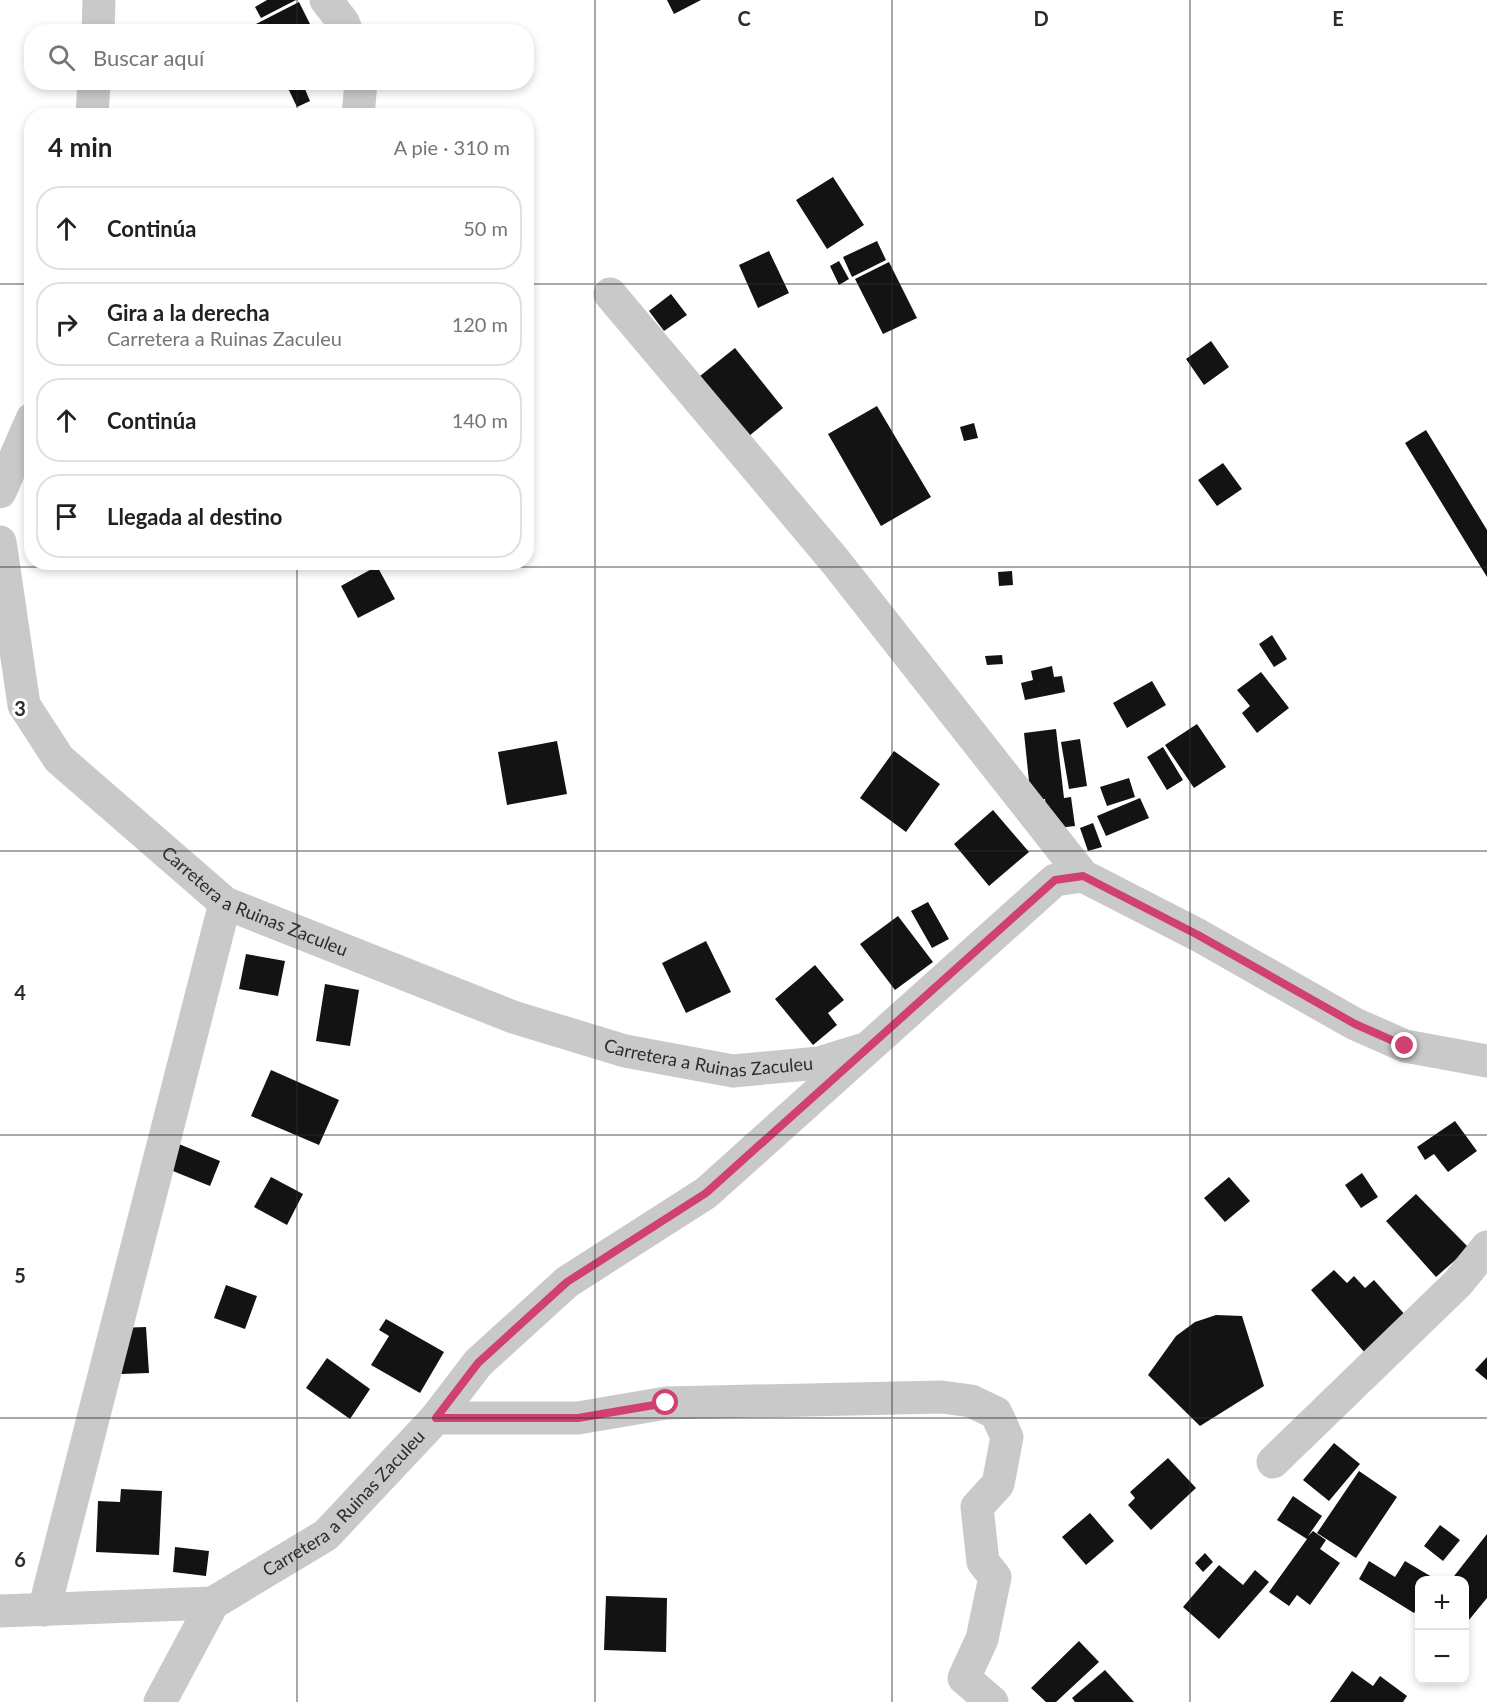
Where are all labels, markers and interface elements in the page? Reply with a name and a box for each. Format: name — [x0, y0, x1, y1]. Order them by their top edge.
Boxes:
text: C — [737, 6, 751, 30]
text: D — [1033, 6, 1049, 30]
text: E — [1332, 6, 1344, 30]
search box — [24, 24, 534, 90]
icon: search — [45, 41, 78, 74]
text: Buscar aquí — [93, 44, 204, 71]
text: 4 min — [48, 131, 112, 163]
text: A pie · 310 m — [394, 135, 510, 159]
icon: ahead — [50, 212, 83, 245]
text: Continúa — [107, 215, 196, 242]
text: 50 m — [463, 216, 508, 240]
text: Gira a la derecha — [107, 299, 270, 326]
icon: right — [50, 308, 83, 341]
text: 120 m — [452, 312, 508, 336]
text: Carretera a Ruinas Zaculeu — [107, 326, 342, 350]
icon: ahead — [50, 404, 83, 437]
text: Continúa — [107, 407, 196, 434]
text: 140 m — [452, 408, 508, 432]
icon: arrive — [50, 500, 83, 533]
text: Llegada al destino — [107, 503, 283, 530]
text: 3 — [14, 696, 26, 720]
street label: Carretera a Ruinas Zaculeu — [158, 841, 351, 960]
text: 4 — [14, 980, 26, 1004]
route end — [1391, 1032, 1417, 1058]
street label: Carretera a Ruinas Zaculeu — [602, 1033, 814, 1081]
text: 5 — [14, 1263, 26, 1287]
route start — [652, 1389, 678, 1415]
street label: Carretera a Ruinas Zaculeu — [258, 1425, 429, 1581]
text: 6 — [14, 1547, 26, 1571]
map controls — [1415, 1576, 1469, 1684]
button: + — [1415, 1576, 1469, 1630]
button: − — [1415, 1630, 1469, 1684]

